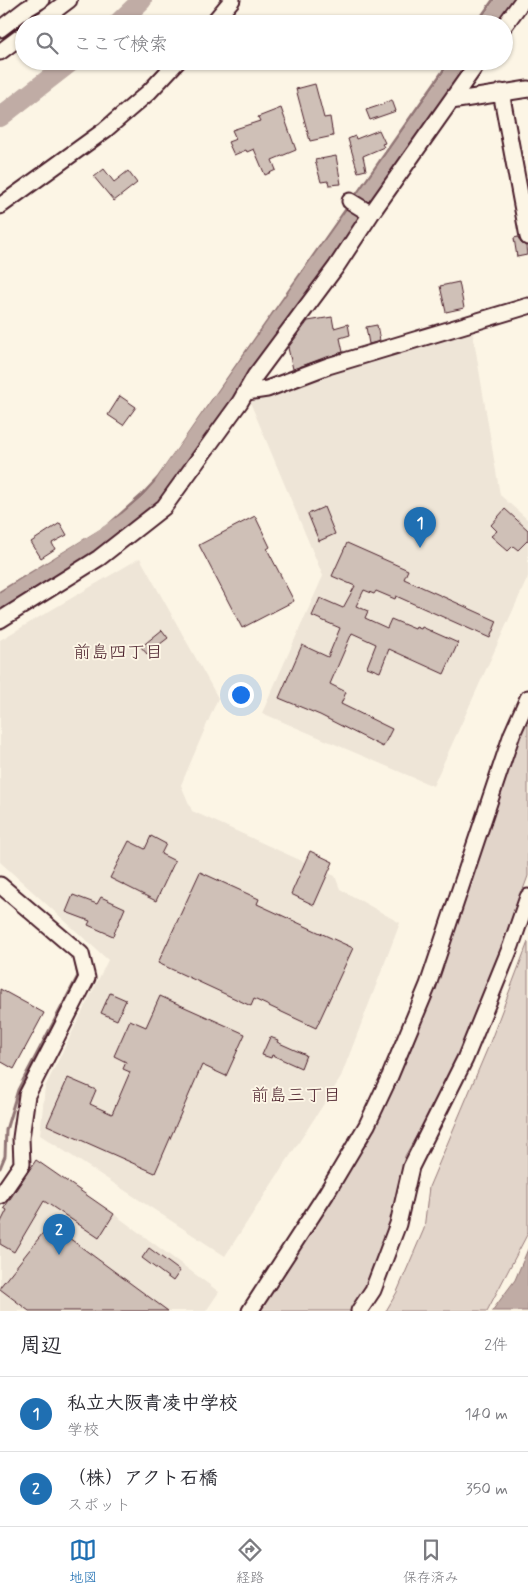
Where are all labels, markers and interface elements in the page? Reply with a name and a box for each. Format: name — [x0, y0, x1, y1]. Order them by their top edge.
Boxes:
search box — [15, 15, 513, 70]
icon: search — [33, 29, 61, 57]
text: ここで検索 — [73, 32, 168, 57]
pin: 1 — [404, 507, 436, 548]
district label: 前島四丁目 — [73, 641, 163, 665]
your location — [228, 682, 254, 708]
district label: 前島三丁目 — [251, 1084, 341, 1108]
pin: 2 — [43, 1214, 75, 1255]
text: 周辺 — [20, 1332, 62, 1360]
text: 2件 — [484, 1335, 508, 1356]
text: 私立大阪青凌中学校 — [67, 1391, 238, 1416]
text: 1 — [32, 1404, 40, 1425]
text: 140 m — [464, 1404, 508, 1425]
text: 学校 — [67, 1420, 99, 1441]
text: （株）アクト石橋 — [67, 1466, 218, 1491]
text: 2 — [32, 1479, 40, 1500]
text: 350 m — [466, 1479, 508, 1500]
text: スポット — [67, 1495, 131, 1516]
tab: 地図 — [69, 1536, 97, 1587]
tab: 経路 — [236, 1536, 264, 1587]
tab: 保存済み — [403, 1536, 459, 1587]

